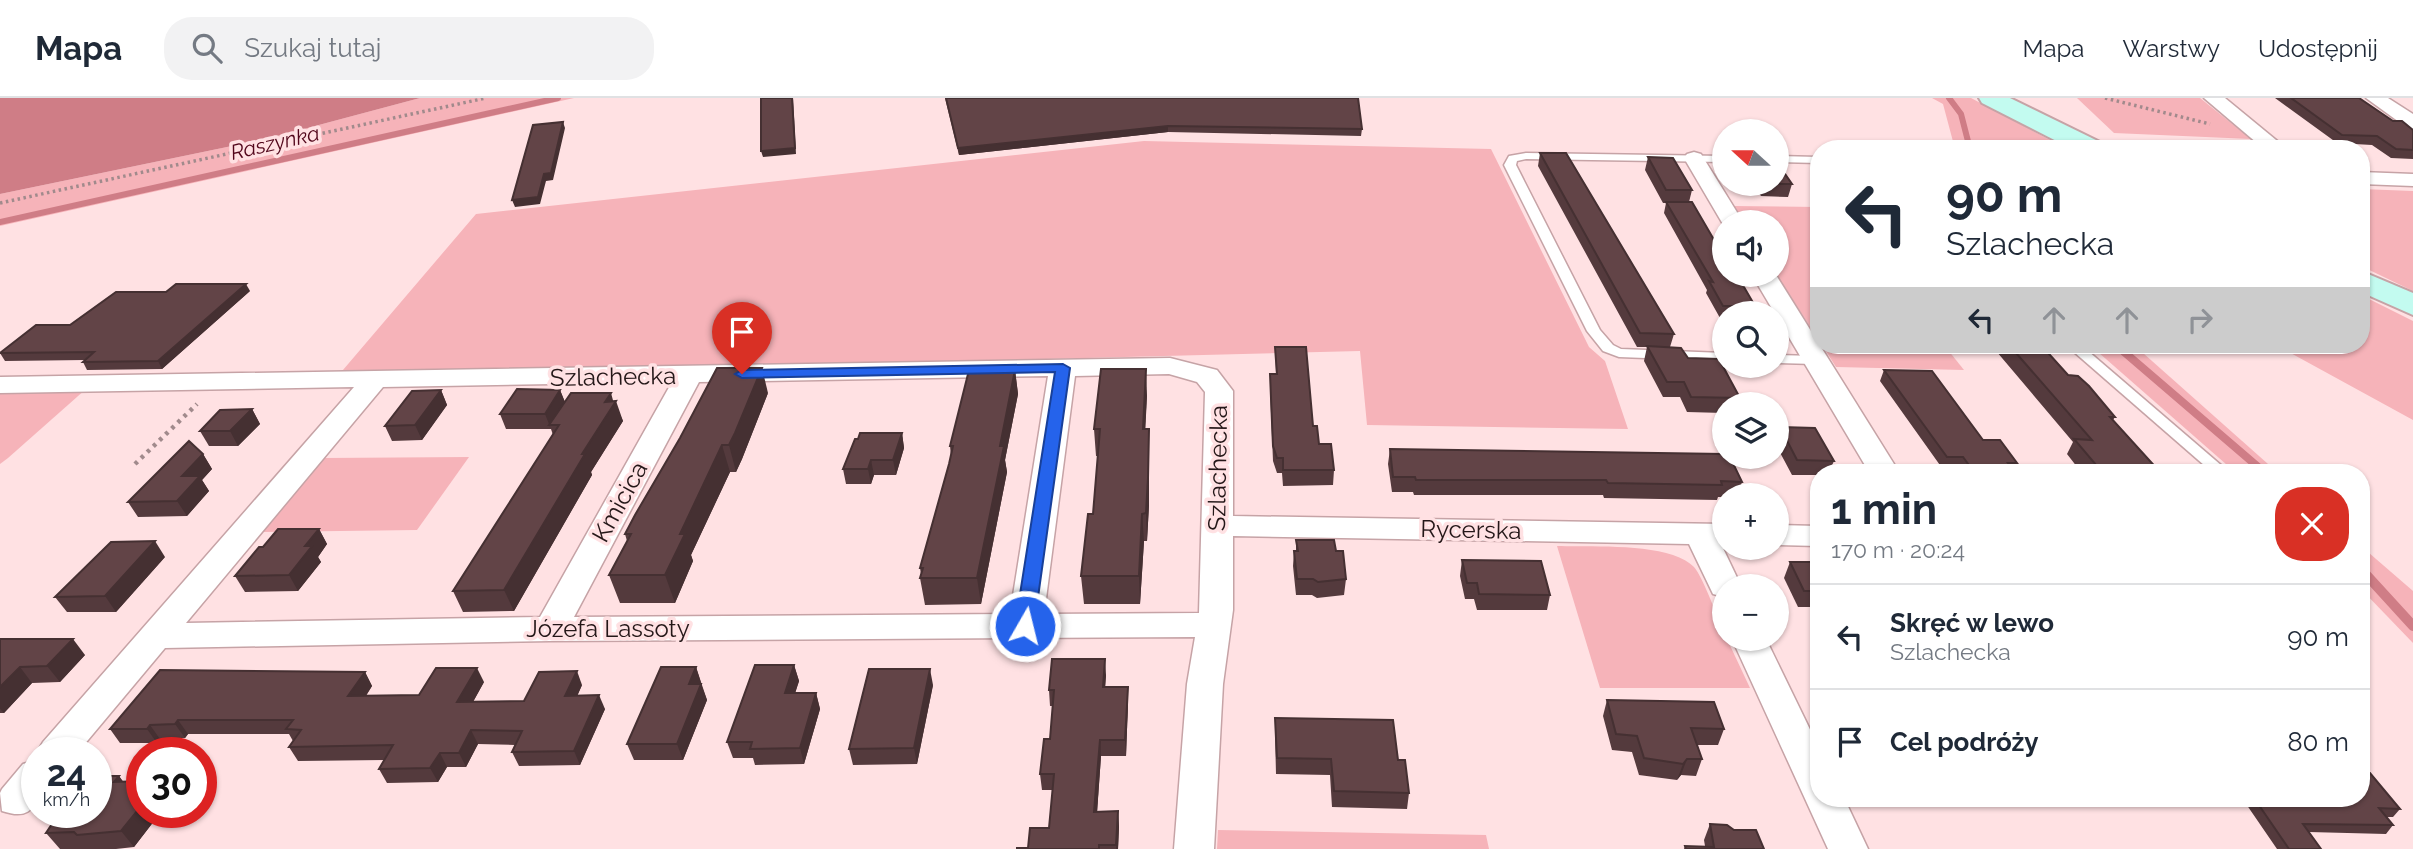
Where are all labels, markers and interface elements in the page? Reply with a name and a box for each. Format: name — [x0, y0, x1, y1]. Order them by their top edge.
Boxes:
search box — [164, 17, 654, 80]
text: Mapa — [35, 29, 122, 68]
icon: search — [188, 29, 226, 67]
text: Szukaj tutaj — [244, 33, 381, 63]
text: Mapa — [2023, 34, 2084, 63]
text: Warstwy — [2122, 34, 2220, 63]
text: Udostępnij — [2258, 34, 2378, 63]
north arrow — [1712, 119, 1788, 196]
map controls — [1712, 119, 1789, 651]
water label: Raszynka — [228, 120, 322, 165]
text: 90 m — [1946, 166, 2062, 223]
icon: left — [1831, 168, 1922, 259]
button: sound — [1712, 210, 1789, 287]
text: Szlachecka — [1946, 225, 2114, 262]
button: search — [1712, 301, 1789, 378]
icon: left — [1962, 301, 2000, 339]
icon: ahead — [2035, 301, 2073, 339]
icon: ahead — [2108, 301, 2146, 339]
icon: right — [2181, 301, 2219, 339]
pin — [712, 302, 772, 374]
icon: arrive — [723, 313, 761, 351]
street label: Szlachecka — [550, 361, 676, 392]
button: layers — [1712, 392, 1789, 469]
street label: Szlachecka — [1202, 405, 1233, 531]
street label: Kmicica — [586, 457, 653, 547]
button: + — [1712, 483, 1789, 560]
text: 1 min — [1831, 485, 1937, 534]
button: close — [2275, 487, 2349, 561]
street label: Rycerska — [1420, 514, 1522, 545]
text: 170 m · 20:24 — [1831, 536, 1965, 563]
button: − — [1712, 574, 1789, 651]
position arrow — [988, 589, 1062, 663]
text: Skręć w lewo — [1890, 608, 2054, 638]
street label: Józefa Lassoty — [526, 614, 690, 643]
icon: left — [1831, 618, 1869, 656]
text: 90 m — [2287, 622, 2349, 652]
text: Szlachecka — [1890, 638, 2011, 665]
icon: arrive — [1831, 723, 1869, 761]
text: Cel podróży — [1890, 727, 2039, 757]
text: 80 m — [2287, 727, 2349, 757]
speed limit sign: 30 — [126, 737, 217, 828]
text: 24 — [47, 753, 86, 794]
text: km/h — [43, 789, 90, 810]

